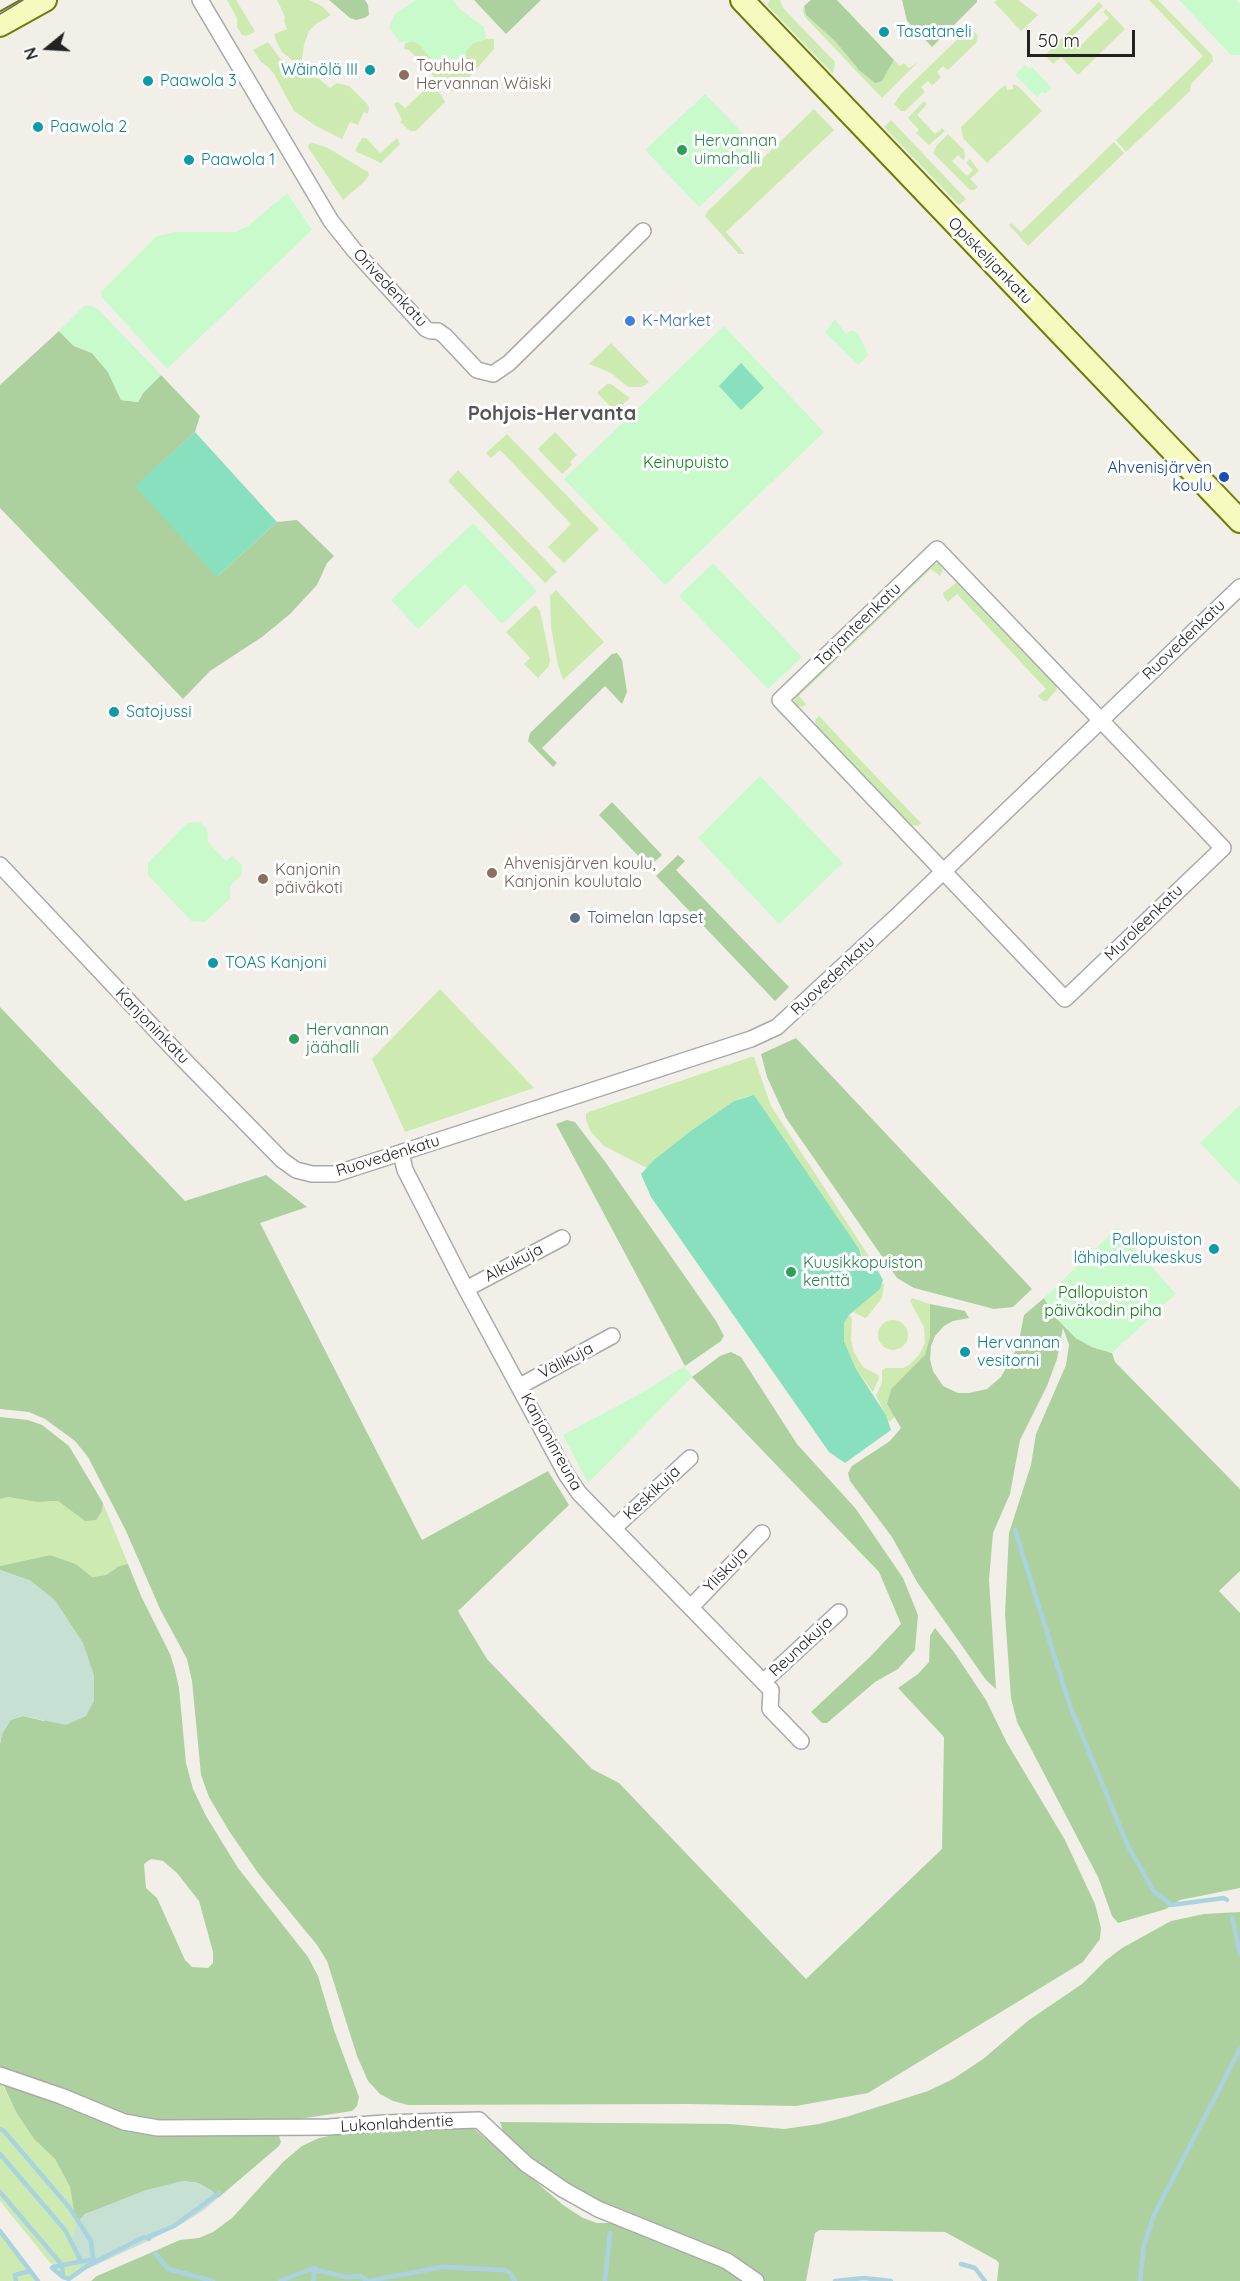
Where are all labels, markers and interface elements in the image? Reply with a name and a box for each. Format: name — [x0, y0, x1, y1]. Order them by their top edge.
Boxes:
north arrow — [18, 18, 78, 78]
scale bar — [1030, 18, 1138, 56]
place label: Tasataneli — [896, 22, 972, 42]
marker: Tasataneli — [877, 25, 891, 39]
text: 50 m — [1038, 29, 1080, 52]
text: N — [20, 45, 42, 62]
place label: Touhula Hervannan Wäiski — [416, 56, 551, 94]
place label: Wäinölä III — [281, 60, 358, 80]
marker: Wäinölä III — [363, 63, 377, 77]
marker: Touhula Hervannan Wäiski — [397, 68, 411, 82]
place label: Paawola 3 — [160, 71, 237, 91]
marker: Paawola 3 — [141, 74, 155, 88]
place label: Paawola 2 — [50, 117, 127, 137]
marker: Paawola 2 — [31, 120, 45, 134]
place label: Hervannan uimahalli — [694, 131, 777, 169]
marker: Hervannan uimahalli — [675, 143, 689, 157]
place label: Paawola 1 — [201, 150, 275, 170]
marker: Paawola 1 — [182, 153, 196, 167]
street label: Opiskelijankatu — [944, 214, 1036, 308]
street label: Orivedenkatu — [349, 245, 431, 331]
place label: K-Market — [642, 311, 711, 331]
marker: K-Market — [623, 314, 637, 328]
district label: Pohjois-Hervanta — [468, 402, 636, 426]
park label: Keinupuisto — [643, 453, 729, 473]
place label: Ahvenisjärven koulu — [1107, 458, 1212, 496]
marker: Ahvenisjärven koulu — [1217, 470, 1231, 484]
street label: Tarjanteenkatu — [811, 579, 905, 671]
street label: Ruovedenkatu — [1139, 596, 1229, 684]
place label: Satojussi — [126, 702, 192, 722]
marker: Satojussi — [107, 705, 121, 719]
place label: Ahvenisjärven koulu, Kanjonin koulutalo — [504, 854, 656, 892]
place label: Kanjonin päiväkoti — [275, 860, 343, 898]
marker: Ahvenisjärven koulu, Kanjonin koulutalo — [485, 866, 499, 880]
marker: Kanjonin päiväkoti — [256, 872, 270, 886]
street label: Muroleenkatu — [1101, 881, 1187, 965]
place label: Toimelan lapset — [587, 908, 703, 928]
marker: Toimelan lapset — [568, 911, 582, 925]
street label: Ruovedenkatu — [787, 932, 879, 1020]
place label: TOAS Kanjoni — [225, 953, 327, 973]
marker: TOAS Kanjoni — [206, 956, 220, 970]
street label: Kanjoninkatu — [111, 984, 193, 1068]
place label: Hervannan jäähalli — [306, 1020, 389, 1058]
marker: Hervannan jäähalli — [287, 1032, 301, 1046]
street label: Ruovedenkatu — [334, 1131, 442, 1181]
place label: Pallopuiston lähipalvelukeskus — [1073, 1230, 1202, 1268]
street label: Alkukuja — [482, 1240, 546, 1286]
marker: Pallopuiston lähipalvelukeskus — [1207, 1242, 1221, 1256]
place label: Kuusikkopuiston kenttä — [803, 1253, 923, 1291]
marker: Kuusikkopuiston kenttä — [784, 1265, 798, 1279]
park label: Pallopuiston päiväkodin piha — [1044, 1283, 1162, 1321]
place label: Hervannan vesitorni — [977, 1333, 1060, 1371]
street label: Välikuja — [536, 1339, 596, 1383]
marker: Hervannan vesitorni — [958, 1345, 972, 1359]
street label: Kanjoninreuna — [516, 1390, 586, 1494]
street label: Keskikuja — [620, 1462, 684, 1524]
street label: Yliskuja — [700, 1543, 752, 1597]
street label: Reunakuja — [765, 1613, 837, 1681]
street label: Lukonlahdentie — [340, 2111, 454, 2137]

